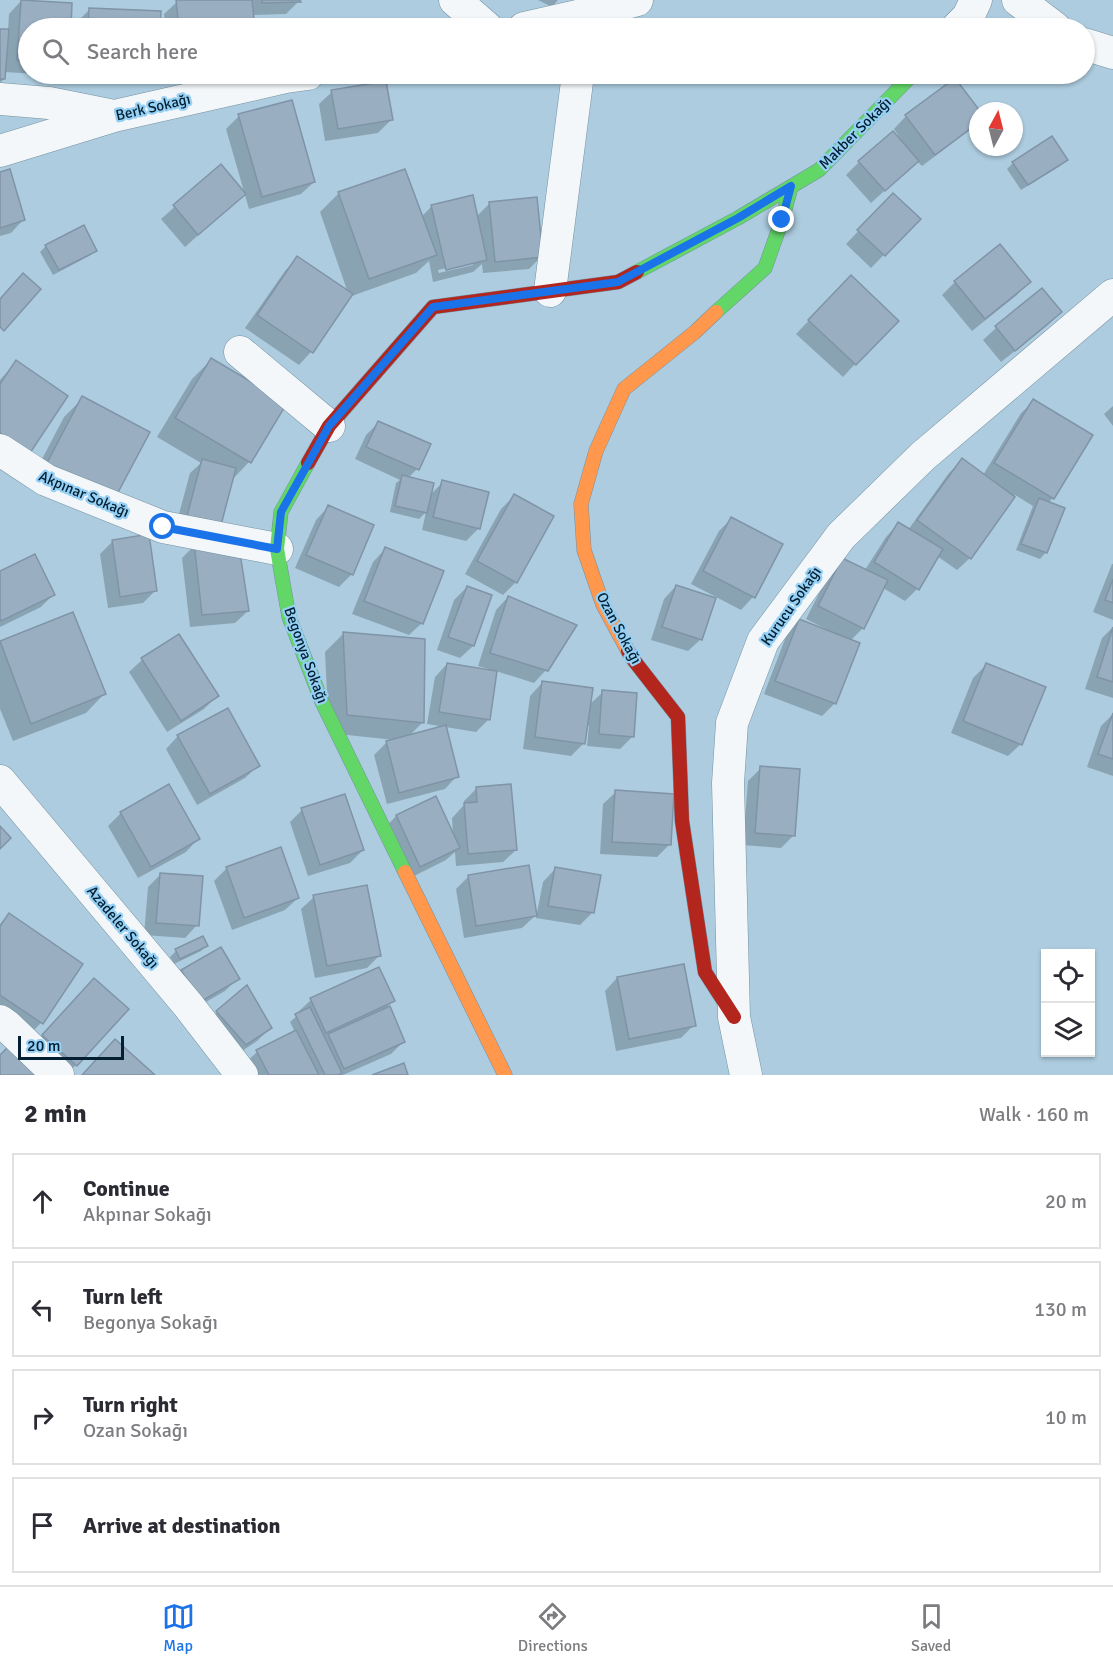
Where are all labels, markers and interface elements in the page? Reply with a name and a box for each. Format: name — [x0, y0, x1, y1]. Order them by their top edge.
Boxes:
search box — [18, 18, 1095, 84]
icon: search — [39, 35, 72, 68]
text: Search here — [87, 38, 198, 65]
street label: Berk Sokağı — [114, 90, 192, 124]
street label: Makber Sokağı — [815, 93, 895, 173]
north arrow — [969, 102, 1023, 156]
route end — [768, 206, 794, 232]
street label: Akpınar Sokağı — [36, 467, 132, 521]
route start — [149, 513, 175, 539]
street label: Kurucu Sokağı — [757, 563, 825, 649]
street label: Ozan Sokağı — [593, 589, 645, 667]
street label: Begonya Sokağı — [280, 604, 332, 706]
street label: Azadeler Sokağı — [83, 882, 163, 972]
map controls — [1041, 949, 1095, 1057]
button: locate — [1041, 949, 1095, 1003]
button: layers — [1041, 1003, 1095, 1057]
scale bar — [18, 1033, 124, 1060]
text: 20 m — [27, 1036, 61, 1056]
text: 2 min — [24, 1098, 87, 1130]
text: Walk · 160 m — [979, 1102, 1089, 1127]
text: Continue — [83, 1175, 170, 1202]
icon: ahead — [26, 1185, 59, 1218]
text: 20 m — [1045, 1189, 1087, 1214]
text: Akpınar Sokağı — [83, 1202, 212, 1227]
text: Turn left — [83, 1283, 163, 1310]
icon: left — [26, 1293, 59, 1326]
text: 130 m — [1034, 1297, 1087, 1322]
text: Begonya Sokağı — [83, 1310, 218, 1335]
text: Turn right — [83, 1391, 178, 1418]
icon: right — [26, 1401, 59, 1434]
text: 10 m — [1045, 1405, 1087, 1430]
text: Ozan Sokağı — [83, 1418, 188, 1443]
icon: arrive — [26, 1509, 59, 1542]
text: Arrive at destination — [83, 1512, 280, 1539]
tab: Map — [162, 1600, 195, 1656]
tab: Directions — [518, 1600, 588, 1656]
tab: Saved — [911, 1600, 951, 1656]

